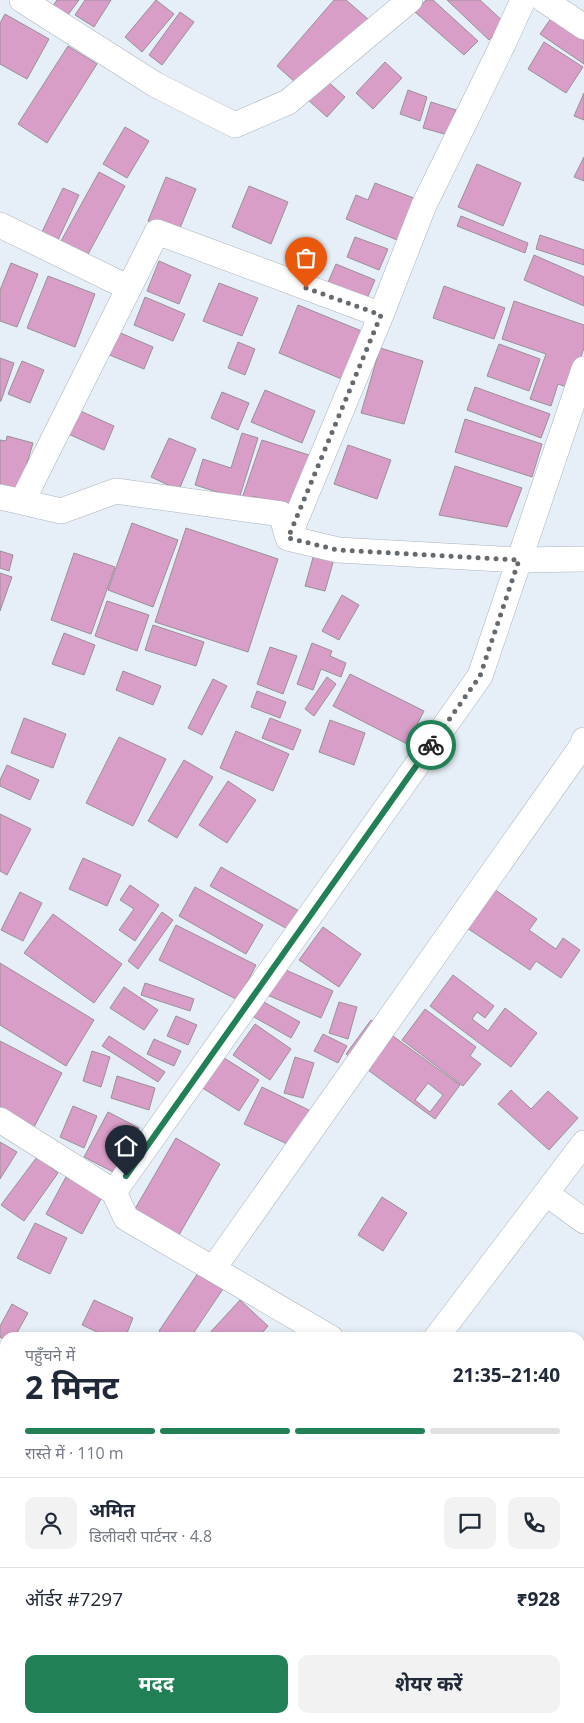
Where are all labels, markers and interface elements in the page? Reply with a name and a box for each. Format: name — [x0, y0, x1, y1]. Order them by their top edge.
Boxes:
pin — [285, 237, 327, 288]
icon: bag — [292, 244, 320, 272]
courier — [406, 720, 456, 770]
icon: bike — [417, 731, 445, 759]
pin — [105, 1125, 147, 1176]
icon: home — [112, 1132, 140, 1160]
text: पहुँचने में — [25, 1344, 75, 1366]
text: 21:35–21:40 — [453, 1362, 560, 1388]
text: 2 मिनट — [25, 1365, 119, 1408]
text: रास्ते में · 110 m — [25, 1442, 124, 1464]
button: person — [25, 1497, 77, 1549]
text: अमित — [89, 1497, 135, 1523]
button: chat — [444, 1497, 496, 1549]
button: phone — [508, 1497, 560, 1549]
text: डिलीवरी पार्टनर · 4.8 — [89, 1525, 212, 1547]
text: ऑर्डर #7297 — [25, 1586, 123, 1612]
text: ₹928 — [517, 1586, 560, 1612]
button: मदद — [25, 1655, 288, 1713]
button: शेयर करें — [298, 1655, 560, 1713]

